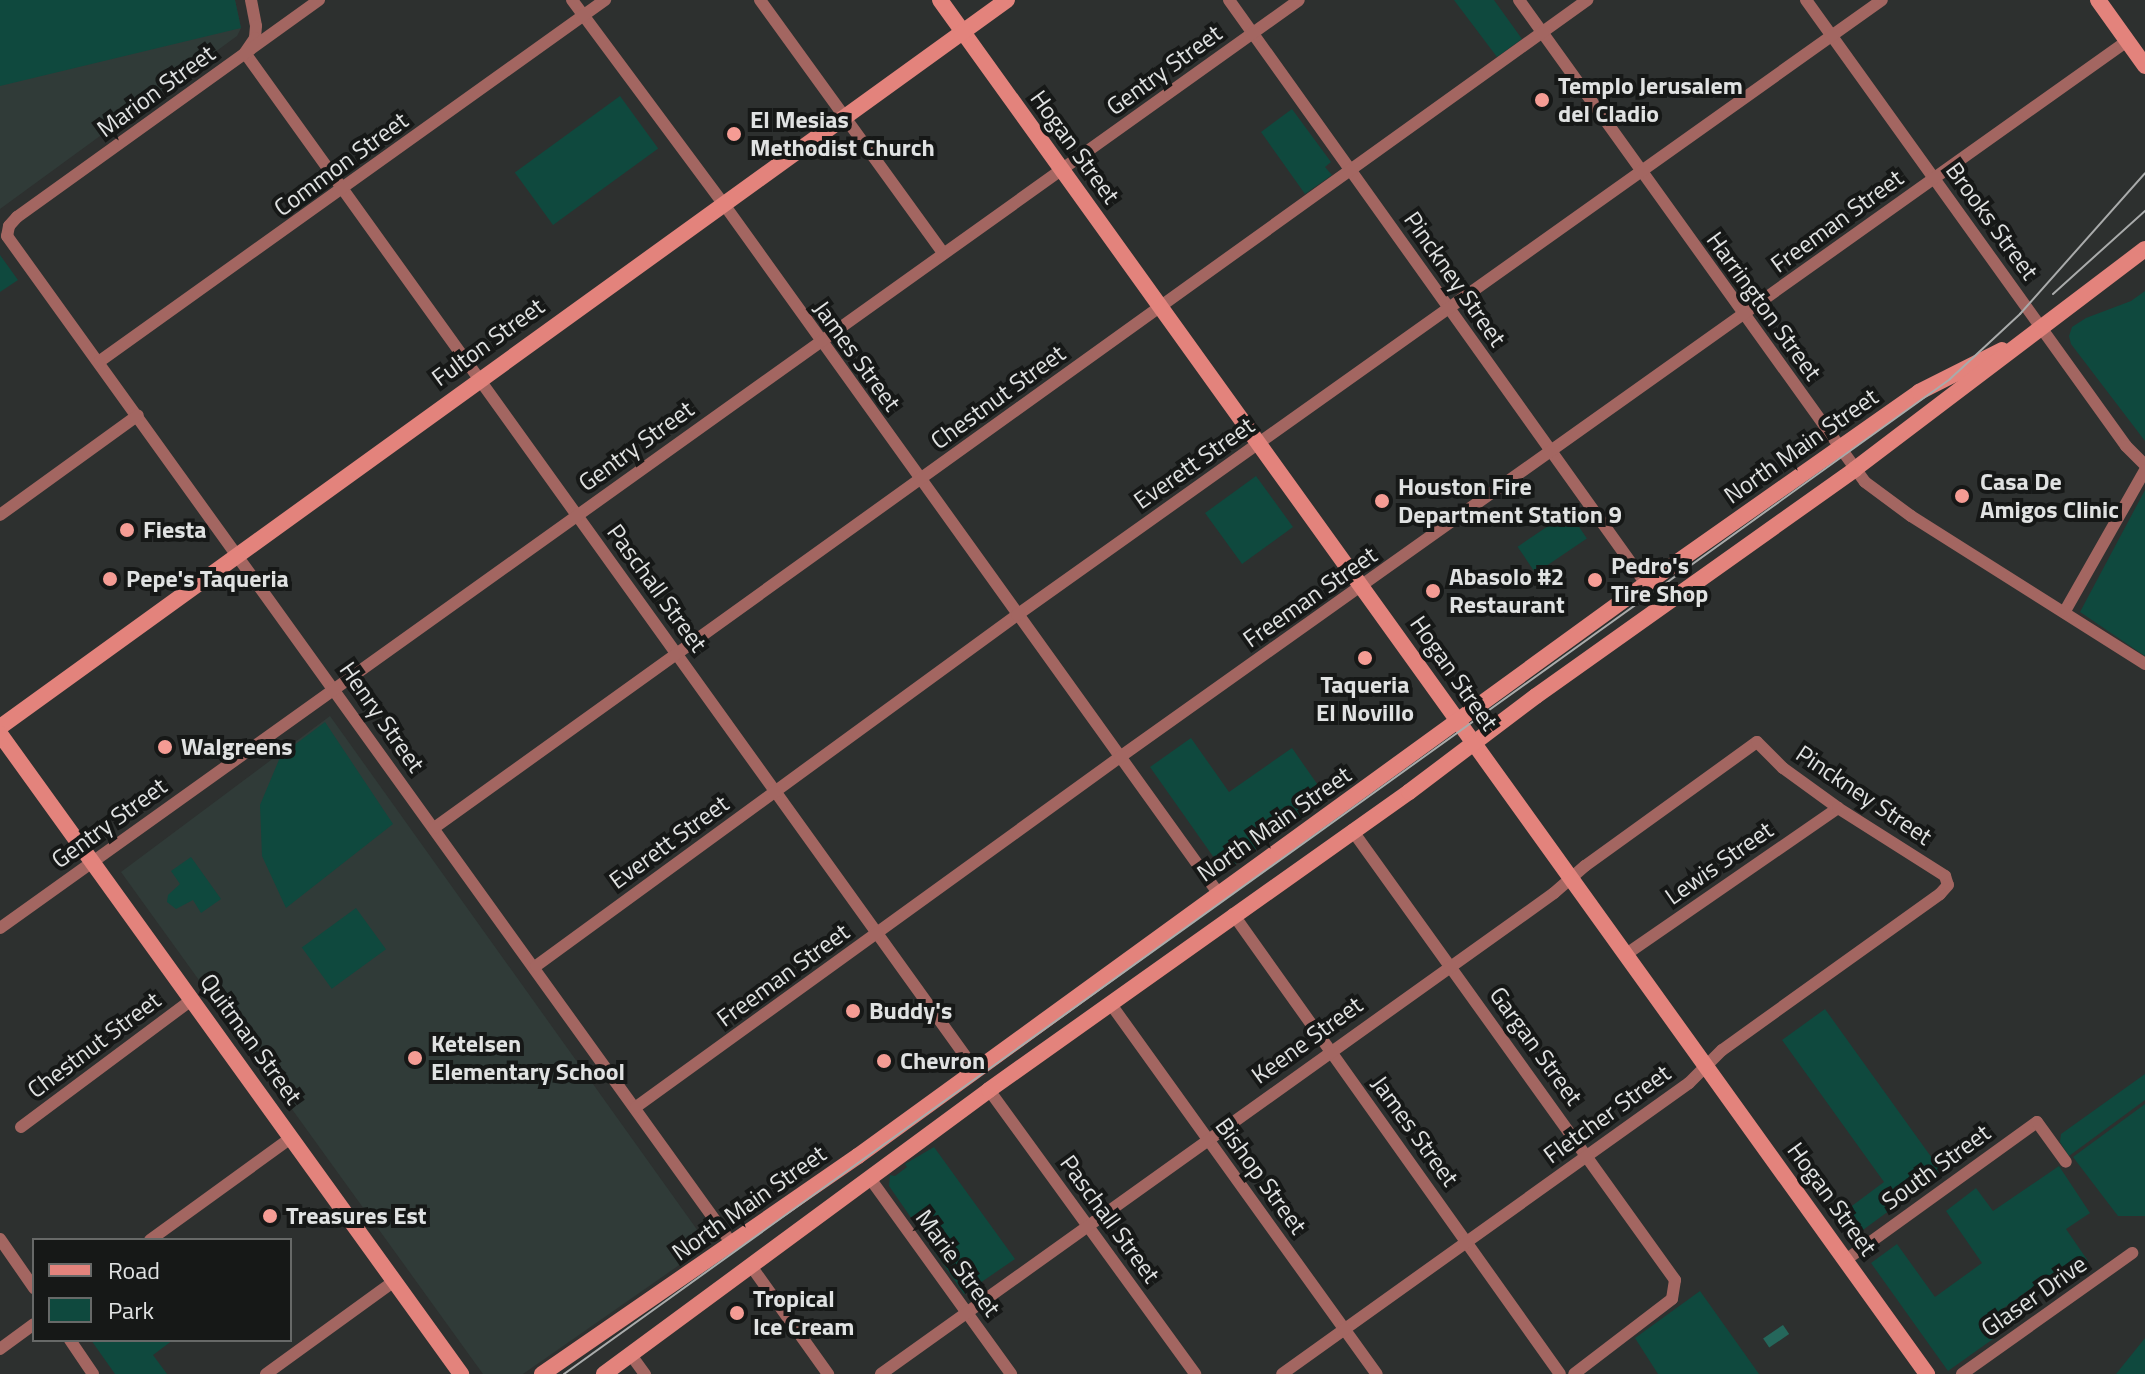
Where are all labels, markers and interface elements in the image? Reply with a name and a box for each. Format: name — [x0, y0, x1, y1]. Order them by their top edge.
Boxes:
street label: Gentry Street — [1101, 19, 1227, 121]
street label: Marion Street — [92, 39, 220, 143]
place label: Templo Jerusalem del Cladio — [1558, 72, 1743, 128]
street label: Hogan Street — [1024, 85, 1126, 209]
marker: Templo Jerusalem del Cladio — [1533, 91, 1551, 109]
street label: Common Street — [268, 106, 414, 222]
place label: El Mesias Methodist Church — [750, 106, 935, 162]
marker: El Mesias Methodist Church — [725, 125, 743, 143]
street label: Brooks Street — [1940, 157, 2044, 285]
street label: Freeman Street — [1765, 163, 1909, 279]
street label: Pinckney Street — [1398, 206, 1512, 352]
street label: Harrington Street — [1700, 226, 1828, 386]
street label: Fulton Street — [426, 292, 550, 392]
street label: James Street — [807, 295, 907, 417]
street label: Chestnut Street — [925, 339, 1071, 455]
street label: North Main Street — [1719, 382, 1883, 510]
street label: Gentry Street — [573, 395, 699, 497]
street label: Everett Street — [1128, 411, 1260, 515]
place label: Casa De Amigos Clinic — [1980, 468, 2119, 524]
place label: Houston Fire Department Station 9 — [1398, 473, 1622, 529]
marker: Casa De Amigos Clinic — [1951, 485, 1973, 507]
marker: Houston Fire Department Station 9 — [1373, 492, 1391, 510]
place label: Fiesta — [143, 516, 207, 544]
street label: Paschall Street — [601, 518, 713, 658]
marker: Fiesta — [118, 521, 136, 539]
street label: Freeman Street — [1238, 540, 1382, 654]
place label: Pedro's Tire Shop — [1611, 552, 1708, 608]
place label: Abasolo #2 Restaurant — [1449, 563, 1565, 619]
place label: Pepe's Taqueria — [126, 565, 289, 593]
marker: Pepe's Taqueria — [101, 570, 119, 588]
marker: Pedro's Tire Shop — [1586, 571, 1604, 589]
marker: Abasolo #2 Restaurant — [1424, 582, 1442, 600]
street label: Hogan Street — [1404, 610, 1504, 736]
marker: Taqueria El Novillo — [1356, 649, 1374, 667]
street label: Henry Street — [333, 656, 431, 778]
place label: Taqueria El Novillo — [1316, 671, 1414, 727]
place label: Walgreens — [181, 733, 293, 761]
marker: Walgreens — [156, 738, 174, 756]
street label: Pinckney Street — [1791, 739, 1937, 851]
street label: North Main Street — [1192, 760, 1356, 888]
street label: Gentry Street — [46, 772, 172, 874]
street label: Everett Street — [604, 789, 734, 895]
street label: Lewis Street — [1659, 815, 1779, 911]
street label: Freeman Street — [711, 917, 855, 1033]
street label: Quitman Street — [194, 968, 308, 1110]
street label: Gargan Street — [1483, 981, 1589, 1111]
street label: Chestnut Street — [22, 986, 166, 1104]
street label: Keene Street — [1246, 990, 1368, 1090]
place label: Buddy's — [869, 997, 952, 1025]
marker: Buddy's — [844, 1002, 862, 1020]
place label: Ketelsen Elementary School — [431, 1030, 625, 1086]
place label: Chevron — [900, 1047, 985, 1075]
marker: Ketelsen Elementary School — [406, 1049, 424, 1067]
marker: Chevron — [875, 1052, 893, 1070]
street label: Fletcher Street — [1538, 1058, 1676, 1170]
street label: James Street — [1365, 1070, 1465, 1192]
street label: Bishop Street — [1209, 1112, 1313, 1240]
street label: South Street — [1876, 1118, 1996, 1216]
street label: Hogan Street — [1781, 1137, 1883, 1261]
street label: North Main Street — [667, 1139, 831, 1267]
street label: Paschall Street — [1054, 1149, 1166, 1289]
place label: Treasures Est — [286, 1202, 427, 1230]
street label: Marie Street — [910, 1204, 1006, 1322]
marker: Treasures Est — [261, 1207, 279, 1225]
legend — [32, 1238, 292, 1342]
street label: Glaser Drive — [1976, 1249, 2092, 1343]
text: Road — [108, 1252, 160, 1288]
place label: Tropical Ice Cream — [753, 1285, 854, 1341]
text: Park — [108, 1292, 154, 1328]
marker: Tropical Ice Cream — [728, 1304, 746, 1322]

